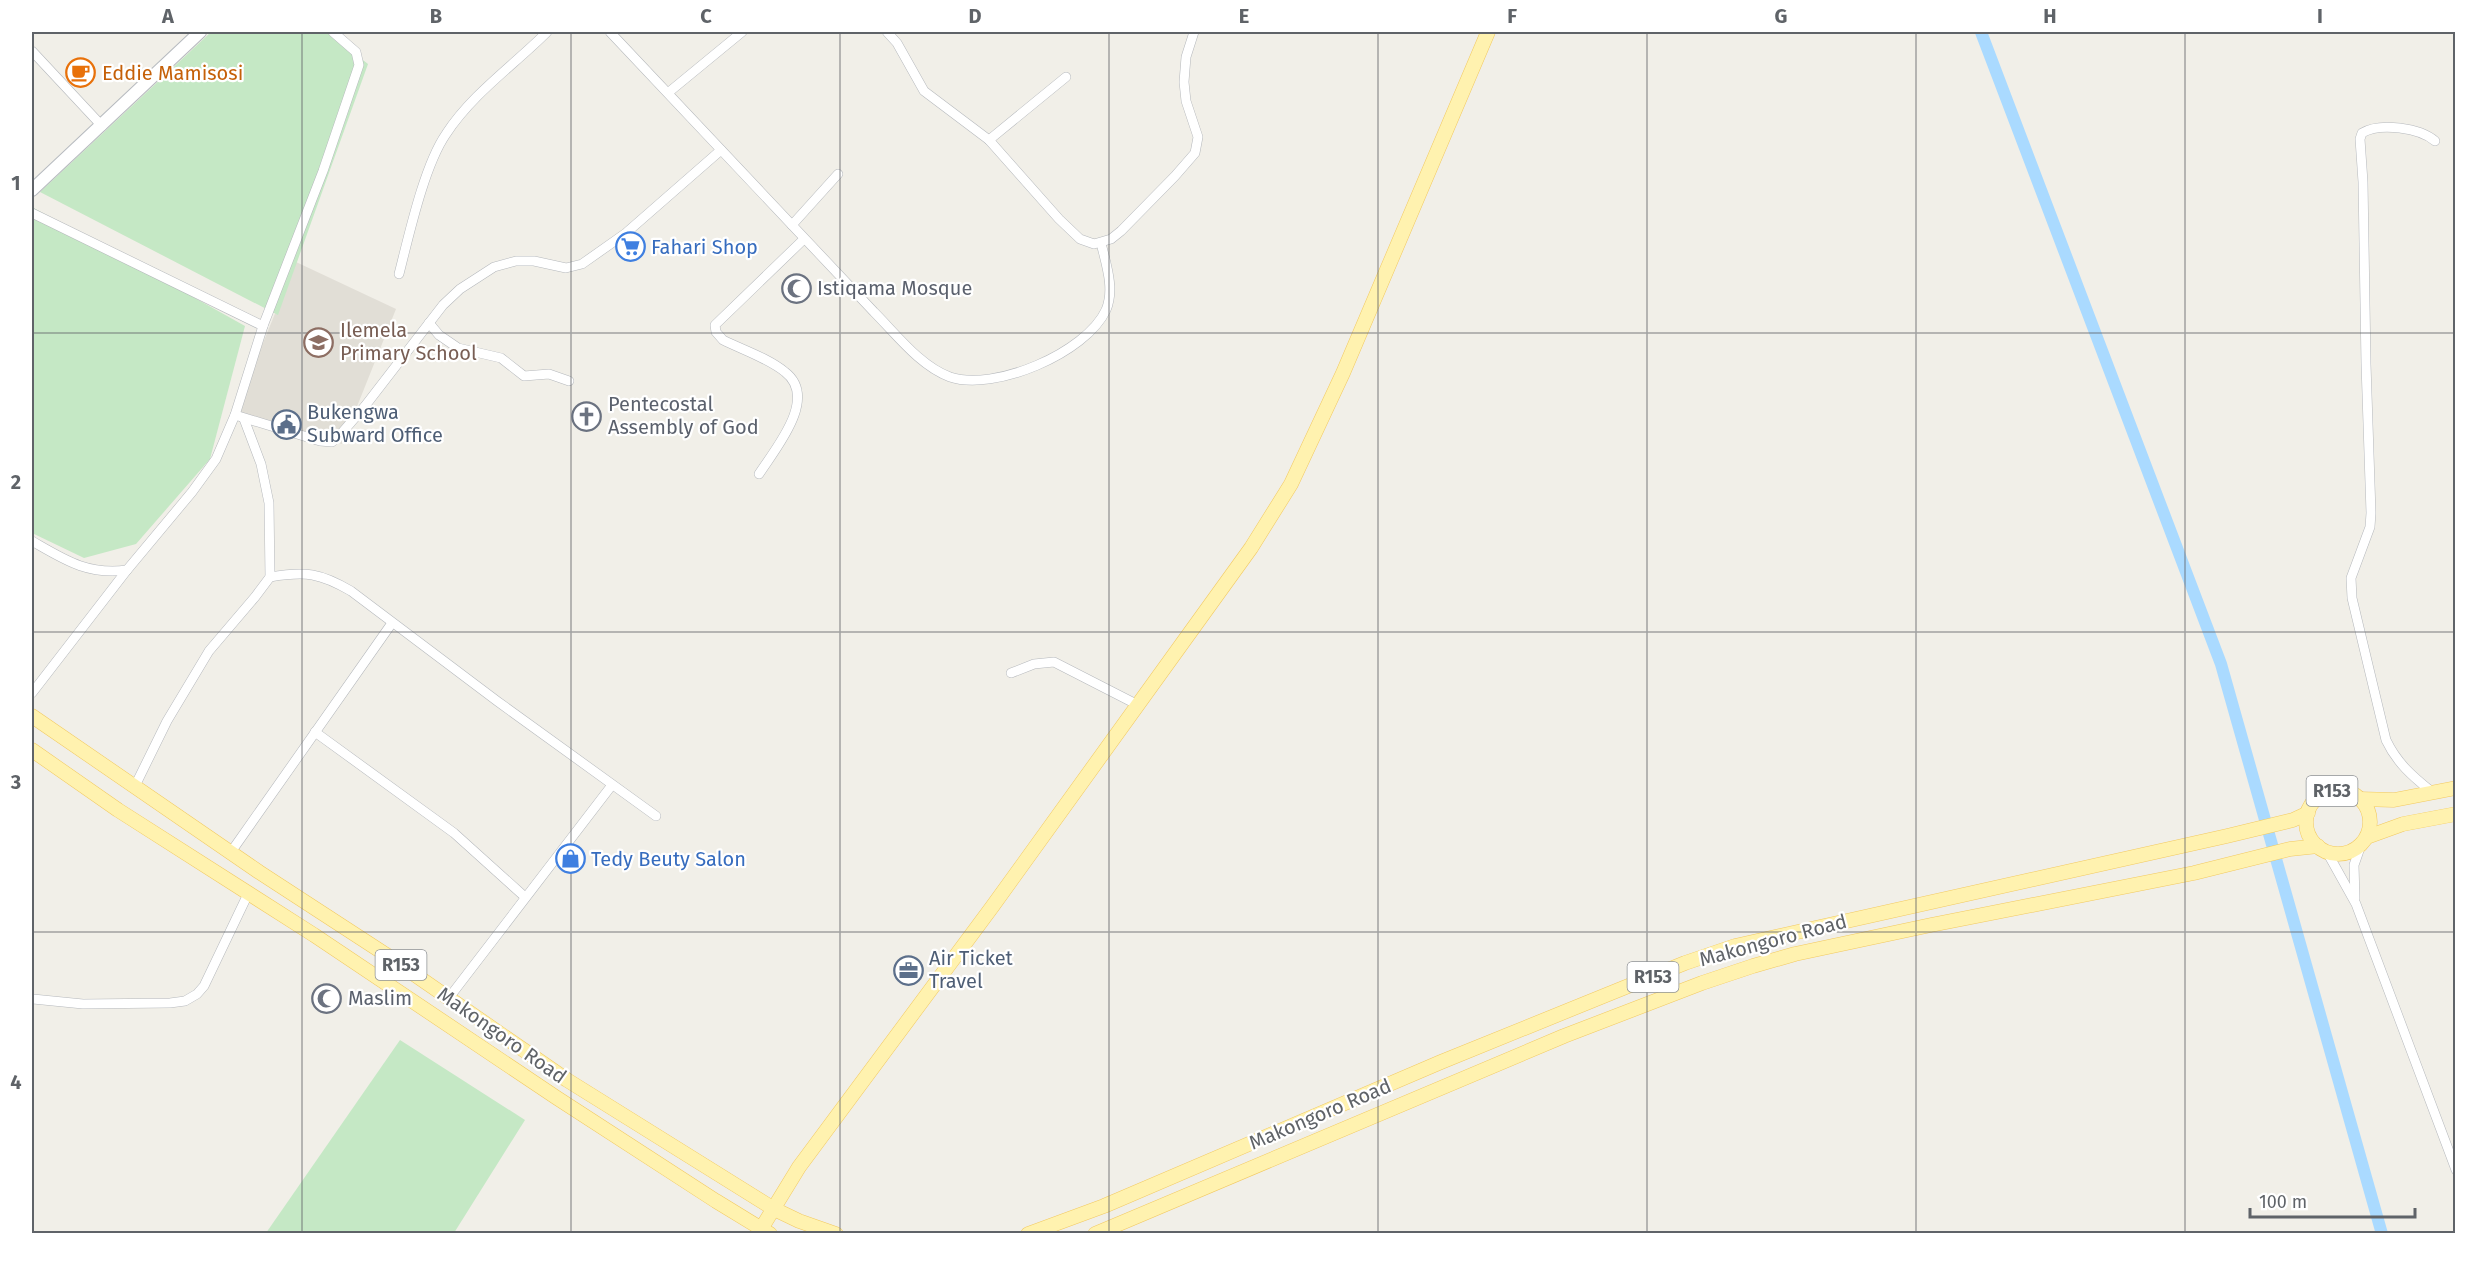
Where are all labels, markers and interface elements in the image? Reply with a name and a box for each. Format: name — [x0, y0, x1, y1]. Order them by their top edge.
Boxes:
text: A — [161, 4, 175, 28]
text: B — [430, 4, 442, 28]
text: C — [700, 4, 712, 28]
text: D — [968, 4, 982, 28]
text: E — [1239, 4, 1249, 28]
text: F — [1507, 4, 1517, 28]
text: G — [1775, 4, 1787, 28]
text: H — [2043, 4, 2057, 28]
text: I — [2317, 4, 2323, 28]
cafe icon: Eddie Mamisosi — [65, 57, 97, 89]
place label: Eddie Mamisosi — [102, 61, 243, 85]
text: 1 — [11, 171, 21, 195]
supermarket icon: Fahari Shop — [614, 231, 646, 263]
place label: Fahari Shop — [651, 235, 758, 259]
mosque icon: Istiqama Mosque — [780, 272, 812, 304]
place label: Istiqama Mosque — [817, 276, 972, 300]
place label: Ilemela Primary School — [340, 318, 477, 365]
school or university icon: Ilemela Primary School — [303, 326, 335, 358]
place label: Pentecostal Assembly of God — [608, 392, 759, 439]
place label: Bukengwa Subward Office — [307, 400, 443, 447]
church icon: Pentecostal Assembly of God — [571, 400, 603, 432]
public building icon: Bukengwa Subward Office — [270, 408, 302, 440]
text: 2 — [11, 470, 21, 494]
text: 3 — [10, 770, 21, 794]
road number: R153 — [2306, 776, 2358, 806]
shop icon: Tedy Beuty Salon — [554, 843, 586, 875]
place label: Tedy Beuty Salon — [591, 847, 746, 871]
street label: Makongoro Road — [1697, 909, 1849, 971]
place label: Air Ticket Travel — [929, 946, 1014, 993]
road number: R153 — [376, 950, 426, 980]
office icon: Air Ticket Travel — [892, 954, 924, 986]
road number: R153 — [1628, 962, 1678, 992]
mosque icon: Maslim — [311, 982, 343, 1014]
street label: Makongoro Road — [433, 982, 571, 1088]
place label: Maslim — [348, 986, 412, 1010]
text: 4 — [10, 1070, 22, 1094]
street label: Makongoro Road — [1245, 1073, 1395, 1155]
scale bar — [2250, 1181, 2415, 1219]
text: 100 m — [2259, 1191, 2307, 1213]

